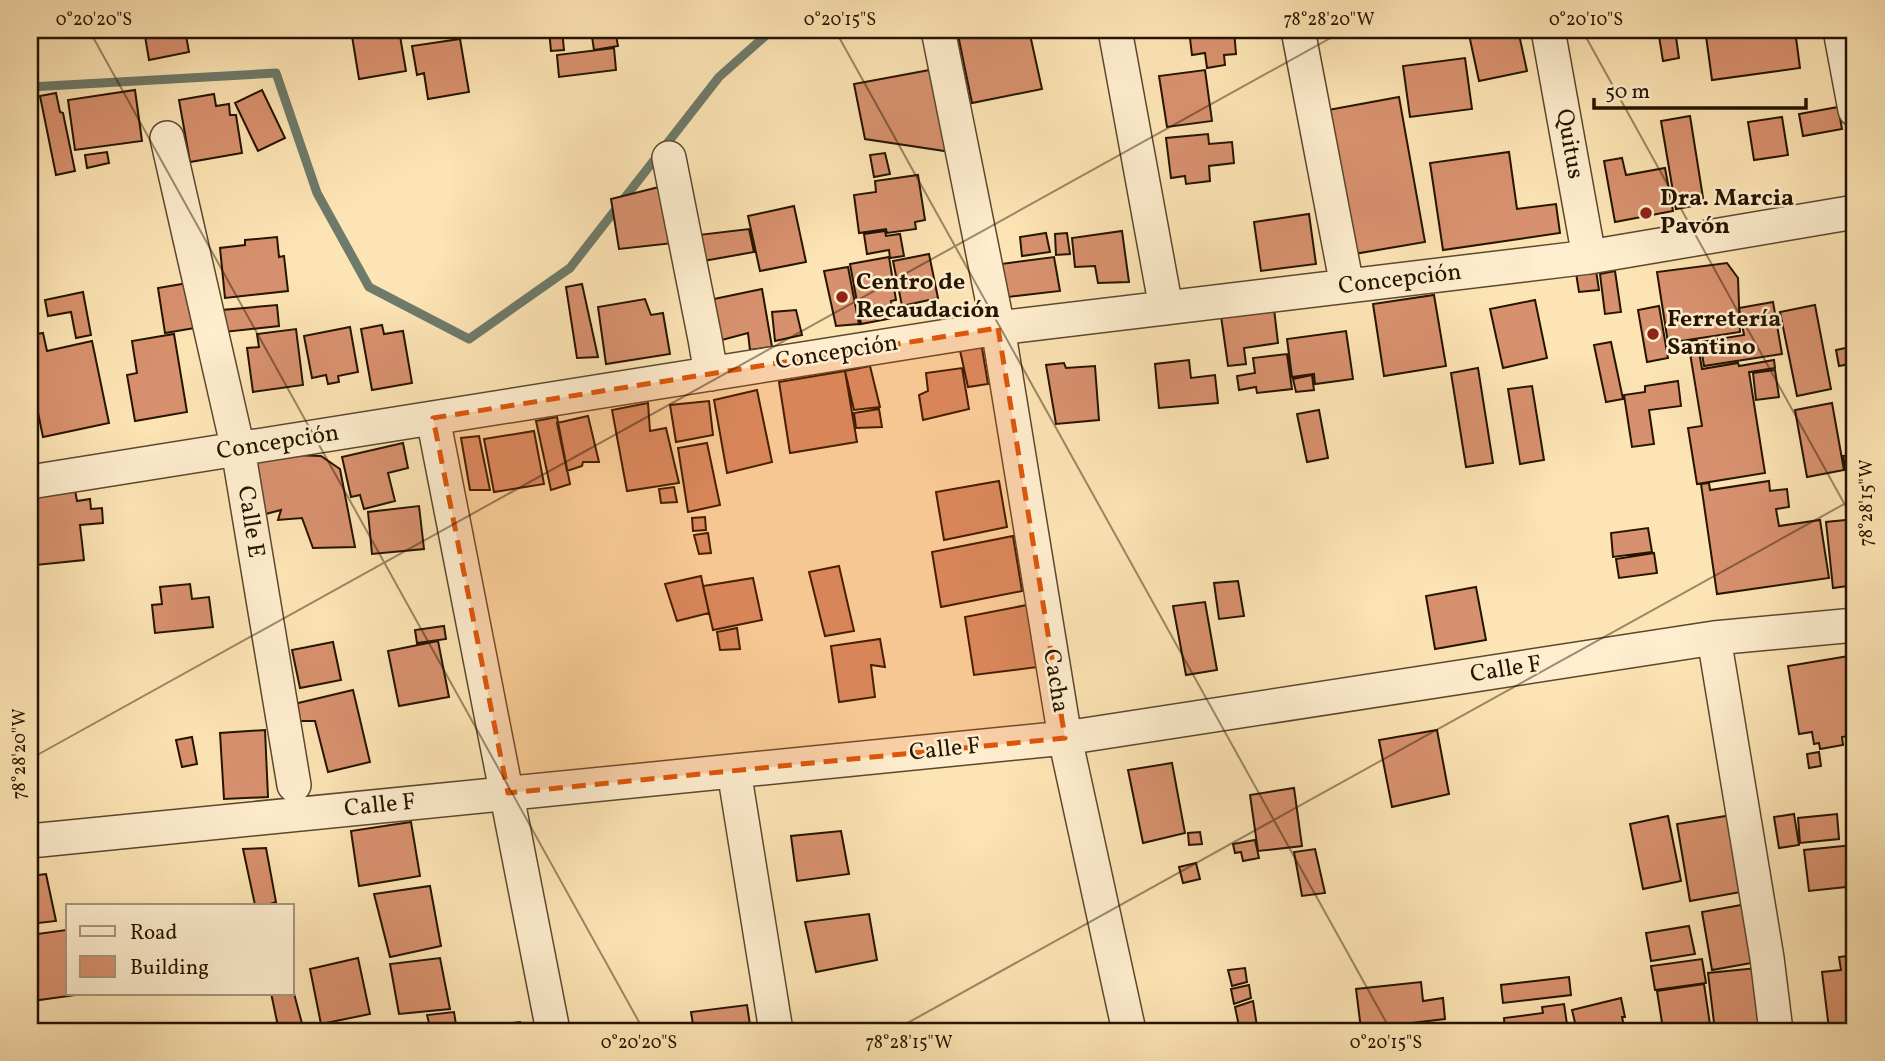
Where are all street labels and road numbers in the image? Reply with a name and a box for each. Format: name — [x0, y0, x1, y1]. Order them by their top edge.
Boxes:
street label: Quitus — [1546, 106, 1592, 182]
street label: Concepción — [1337, 256, 1463, 304]
street label: Concepción — [773, 327, 901, 379]
street label: Concepción — [214, 417, 342, 469]
street label: Calle E — [228, 483, 272, 561]
street label: Cacha — [1033, 647, 1077, 715]
street label: Calle F — [1468, 648, 1544, 692]
street label: Calle F — [908, 729, 982, 771]
street label: Calle F — [343, 785, 417, 827]

